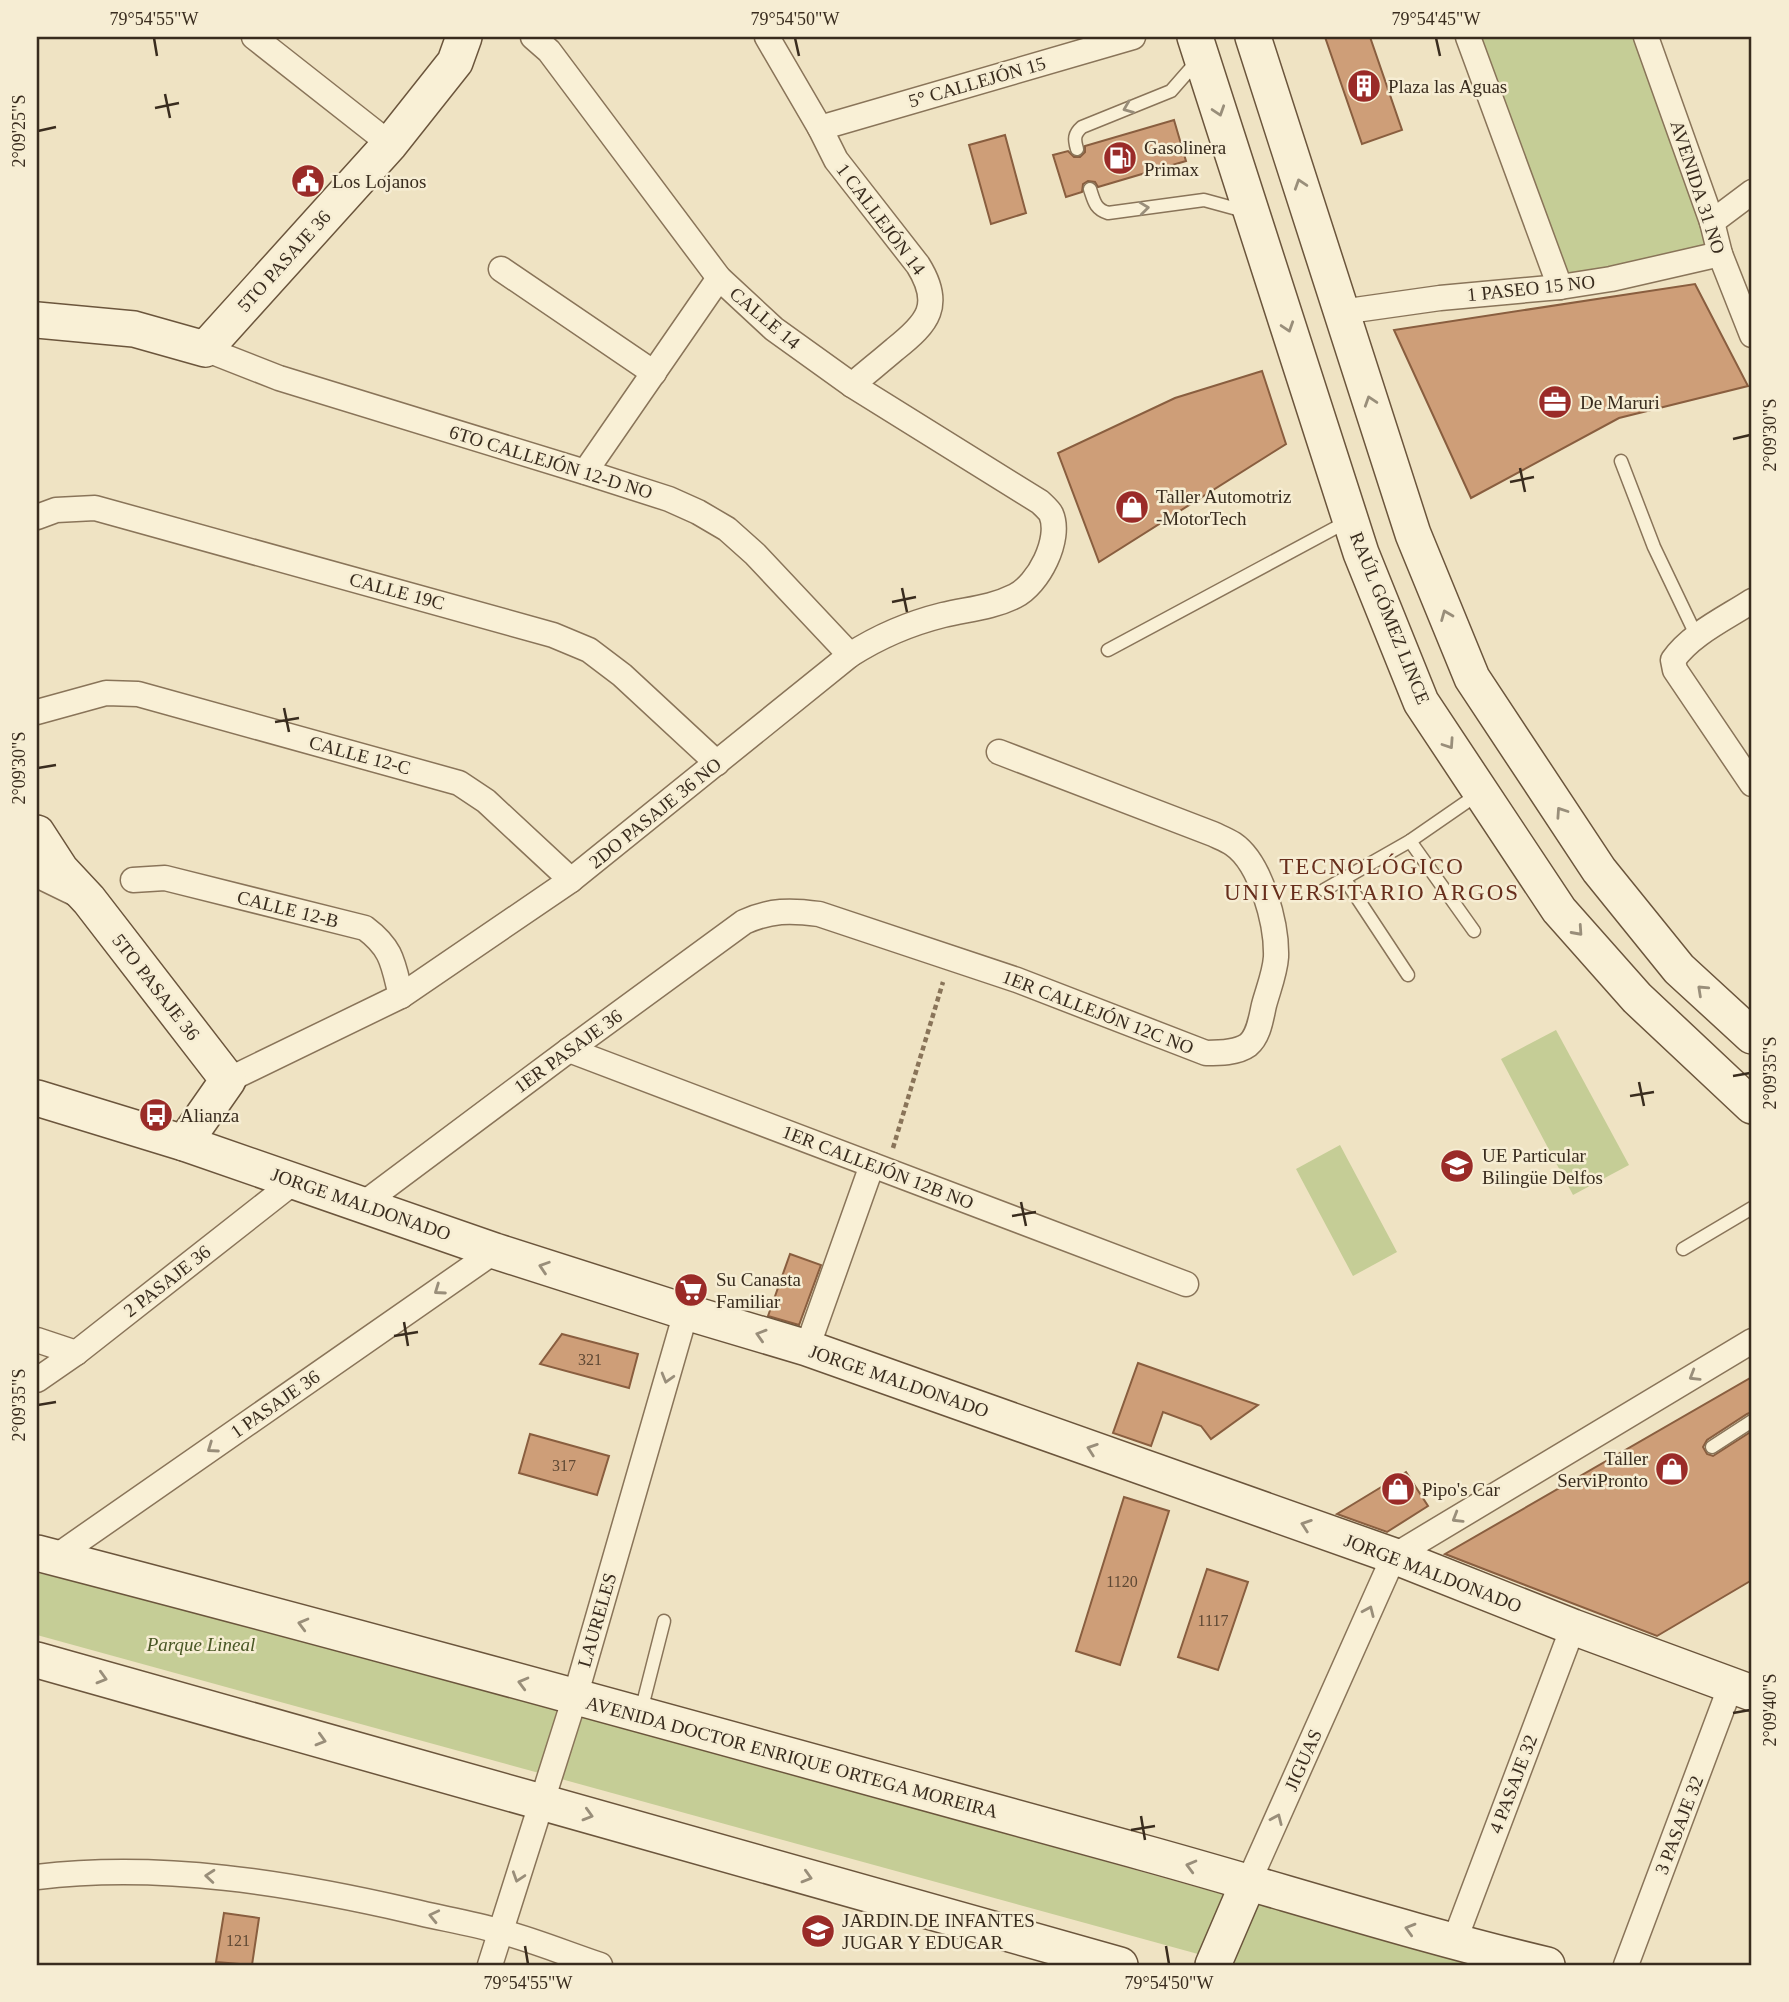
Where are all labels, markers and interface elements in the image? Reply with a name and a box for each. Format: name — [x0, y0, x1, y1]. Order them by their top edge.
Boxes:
text: 79°54'55"W — [110, 9, 198, 29]
text: 79°54'50"W — [751, 9, 839, 29]
text: 79°54'45"W — [1392, 9, 1480, 29]
street label: 5° CALLEJÓN 15 — [906, 52, 1048, 112]
building icon: Plaza las Aguas — [1345, 67, 1383, 105]
place label: Plaza las Aguas — [1388, 76, 1507, 97]
text: 2°09'25"S — [9, 95, 29, 167]
one-way arrow — [1123, 100, 1135, 114]
one-way arrow — [1210, 104, 1225, 116]
street label: AVENIDA 31 NO — [1667, 118, 1729, 256]
place label: Gasolinera Primax — [1144, 137, 1227, 180]
fuel station icon: Gasolinera Primax — [1101, 139, 1139, 177]
street label: 1 CALLEJÓN 14 — [832, 159, 930, 279]
public building icon: Los Lojanos — [289, 162, 327, 200]
place label: Los Lojanos — [332, 171, 426, 192]
one-way arrow — [1294, 179, 1309, 191]
one-way arrow — [1138, 201, 1150, 216]
street label: 5TO PASAJE 36 — [233, 206, 335, 316]
street label: 1 PASEO 15 NO — [1466, 271, 1596, 305]
street label: CALLE 14 — [726, 283, 805, 354]
one-way arrow — [1280, 321, 1294, 333]
office icon: De Maruri — [1536, 383, 1574, 421]
place label: De Maruri — [1580, 392, 1660, 413]
one-way arrow — [1363, 396, 1378, 408]
text: 2°09'30"S — [1760, 399, 1780, 471]
street label: 6TO CALLEJÓN 12-D NO — [447, 421, 655, 503]
place label: Taller Automotriz -MotorTech — [1156, 486, 1291, 529]
shop icon: Taller Automotriz -MotorTech — [1113, 488, 1151, 526]
street label: RAÚL GÓMEZ LINCE — [1346, 529, 1434, 707]
street label: CALLE 19C — [347, 568, 447, 614]
one-way arrow — [1440, 610, 1454, 623]
street label: CALLE 12-C — [307, 731, 413, 779]
text: 2°09'30"S — [9, 732, 29, 804]
one-way arrow — [1441, 736, 1453, 749]
street label: 2DO PASAJE 36 NO — [585, 753, 725, 873]
one-way arrow — [1556, 807, 1569, 820]
district label: TECNOLÓGICO UNIVERSITARIO ARGOS — [1224, 853, 1520, 905]
street label: CALLE 12-B — [235, 886, 341, 932]
one-way arrow — [1569, 923, 1582, 936]
street label: 5TO PASAJE 36 — [108, 930, 204, 1044]
street label: 1ER CALLEJÓN 12C NO — [999, 966, 1197, 1058]
one-way arrow — [1697, 986, 1710, 998]
street label: 1ER PASAJE 36 — [510, 1005, 626, 1097]
text: 2°09'35"S — [1760, 1037, 1780, 1109]
bus stop icon: Alianza — [137, 1096, 175, 1134]
place label: Alianza — [180, 1105, 240, 1126]
street label: 1ER CALLEJÓN 12B NO — [779, 1121, 977, 1213]
place label: UE Particular Bilingüe Delfos — [1482, 1145, 1603, 1188]
school or university icon: UE Particular Bilingüe Delfos — [1438, 1147, 1476, 1185]
street label: JORGE MALDONADO — [269, 1163, 453, 1245]
street label: 2 PASAJE 36 — [120, 1241, 214, 1321]
one-way arrow — [538, 1260, 550, 1275]
place label: Su Canasta Familiar — [716, 1269, 802, 1312]
supermarket icon: Su Canasta Familiar — [672, 1271, 710, 1309]
one-way arrow — [434, 1282, 447, 1294]
one-way arrow — [756, 1328, 768, 1343]
street label: JORGE MALDONADO — [807, 1340, 991, 1422]
house number: 321 — [578, 1351, 602, 1368]
street label: 1 PASAJE 36 — [226, 1366, 324, 1442]
one-way arrow — [1688, 1367, 1701, 1380]
text: 2°09'35"S — [9, 1369, 29, 1441]
one-way arrow — [661, 1371, 675, 1383]
one-way arrow — [207, 1440, 220, 1452]
one-way arrow — [1086, 1443, 1099, 1457]
place label: Taller ServiPronto — [1557, 1448, 1649, 1491]
shop icon: Taller ServiPronto — [1653, 1450, 1691, 1488]
house number: 317 — [552, 1457, 576, 1474]
shop icon: Pipo's Car — [1379, 1470, 1417, 1508]
place label: Pipo's Car — [1422, 1479, 1501, 1500]
one-way arrow — [1451, 1510, 1464, 1523]
one-way arrow — [1301, 1519, 1313, 1533]
street label: JORGE MALDONADO — [1341, 1529, 1525, 1617]
street label: LAURELES — [574, 1570, 620, 1670]
house number: 1120 — [1106, 1573, 1138, 1590]
one-way arrow — [1361, 1606, 1375, 1618]
house number: 1117 — [1198, 1612, 1228, 1629]
one-way arrow — [297, 1618, 309, 1633]
park label: Parque Lineal — [146, 1634, 255, 1655]
one-way arrow — [96, 1670, 108, 1685]
text: 2°09'40"S — [1760, 1674, 1780, 1746]
one-way arrow — [517, 1677, 529, 1691]
street label: AVENIDA DOCTOR ENRIQUE ORTEGA MOREIRA — [584, 1692, 1001, 1822]
street label: JIGUAS — [1280, 1726, 1326, 1794]
one-way arrow — [315, 1731, 327, 1746]
street label: 4 PASAJE 32 — [1485, 1732, 1541, 1836]
street label: 3 PASAJE 32 — [1651, 1773, 1707, 1877]
one-way arrow — [581, 1806, 593, 1821]
one-way arrow — [1269, 1814, 1283, 1826]
one-way arrow — [1185, 1859, 1197, 1874]
one-way arrow — [800, 1868, 812, 1883]
one-way arrow — [205, 1869, 216, 1884]
one-way arrow — [512, 1871, 526, 1883]
one-way arrow — [428, 1910, 440, 1924]
place label: JARDIN DE INFANTES JUGAR Y EDUCAR — [842, 1910, 1035, 1953]
school or university icon: JARDIN DE INFANTES JUGAR Y EDUCAR — [799, 1912, 837, 1950]
one-way arrow — [1404, 1922, 1416, 1937]
house number: 121 — [226, 1932, 250, 1949]
text: 79°54'55"W — [484, 1973, 572, 1993]
text: 79°54'50"W — [1125, 1973, 1213, 1993]

